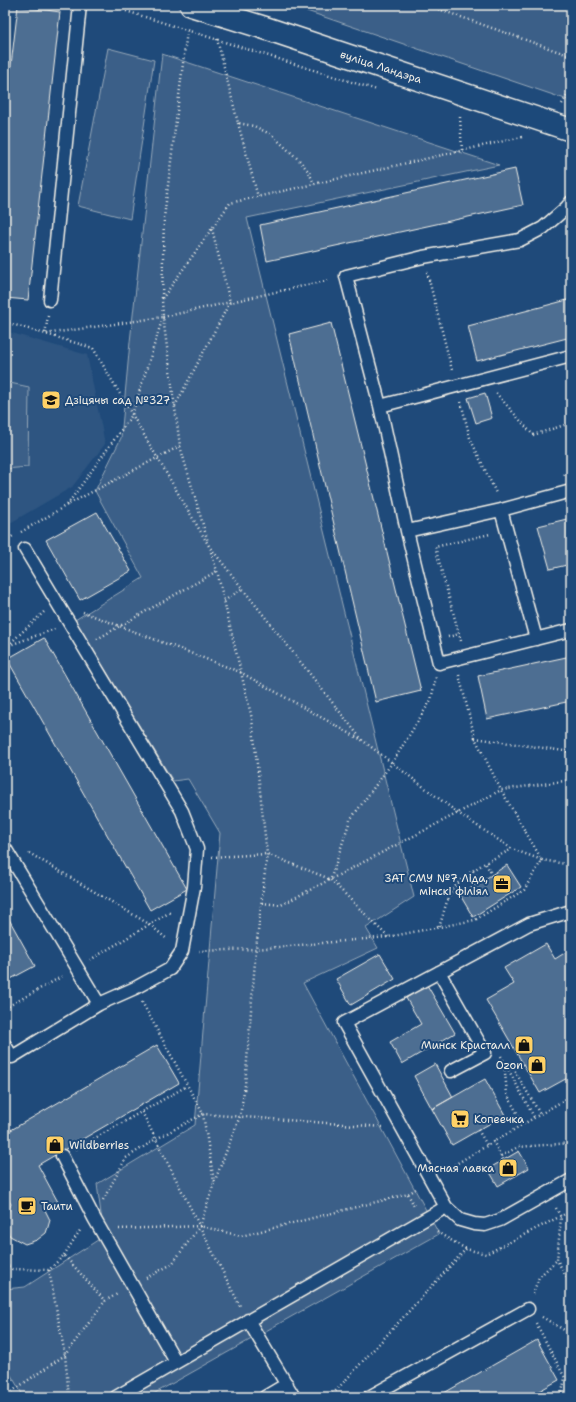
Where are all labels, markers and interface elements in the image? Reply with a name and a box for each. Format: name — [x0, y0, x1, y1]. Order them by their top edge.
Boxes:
street label: вуліца Ландэра — [338, 47, 424, 87]
school or university icon: Дзіцячы сад №327 — [40, 389, 62, 411]
place label: Дзіцячы сад №327 — [65, 393, 171, 408]
place label: ЗАТ СМУ №7 Ліда, мінскі філіял — [385, 871, 488, 899]
office icon: ЗАТ СМУ №7 Ліда, мінскі філіял — [491, 873, 513, 895]
shop icon: Минск Кристалл — [513, 1034, 535, 1056]
place label: Минск Кристалл — [421, 1038, 510, 1053]
shop icon: Ozon — [526, 1054, 548, 1076]
place label: Ozon — [496, 1058, 523, 1073]
supermarket icon: Копеечка — [449, 1108, 471, 1130]
place label: Копеечка — [474, 1112, 524, 1127]
shop icon: Wildberries — [44, 1134, 66, 1156]
place label: Wildberries — [69, 1138, 129, 1153]
shop icon: Мясная лавка — [497, 1157, 519, 1179]
place label: Мясная лавка — [417, 1161, 494, 1176]
cafe icon: Таити — [16, 1195, 38, 1217]
place label: Таити — [41, 1199, 73, 1214]

